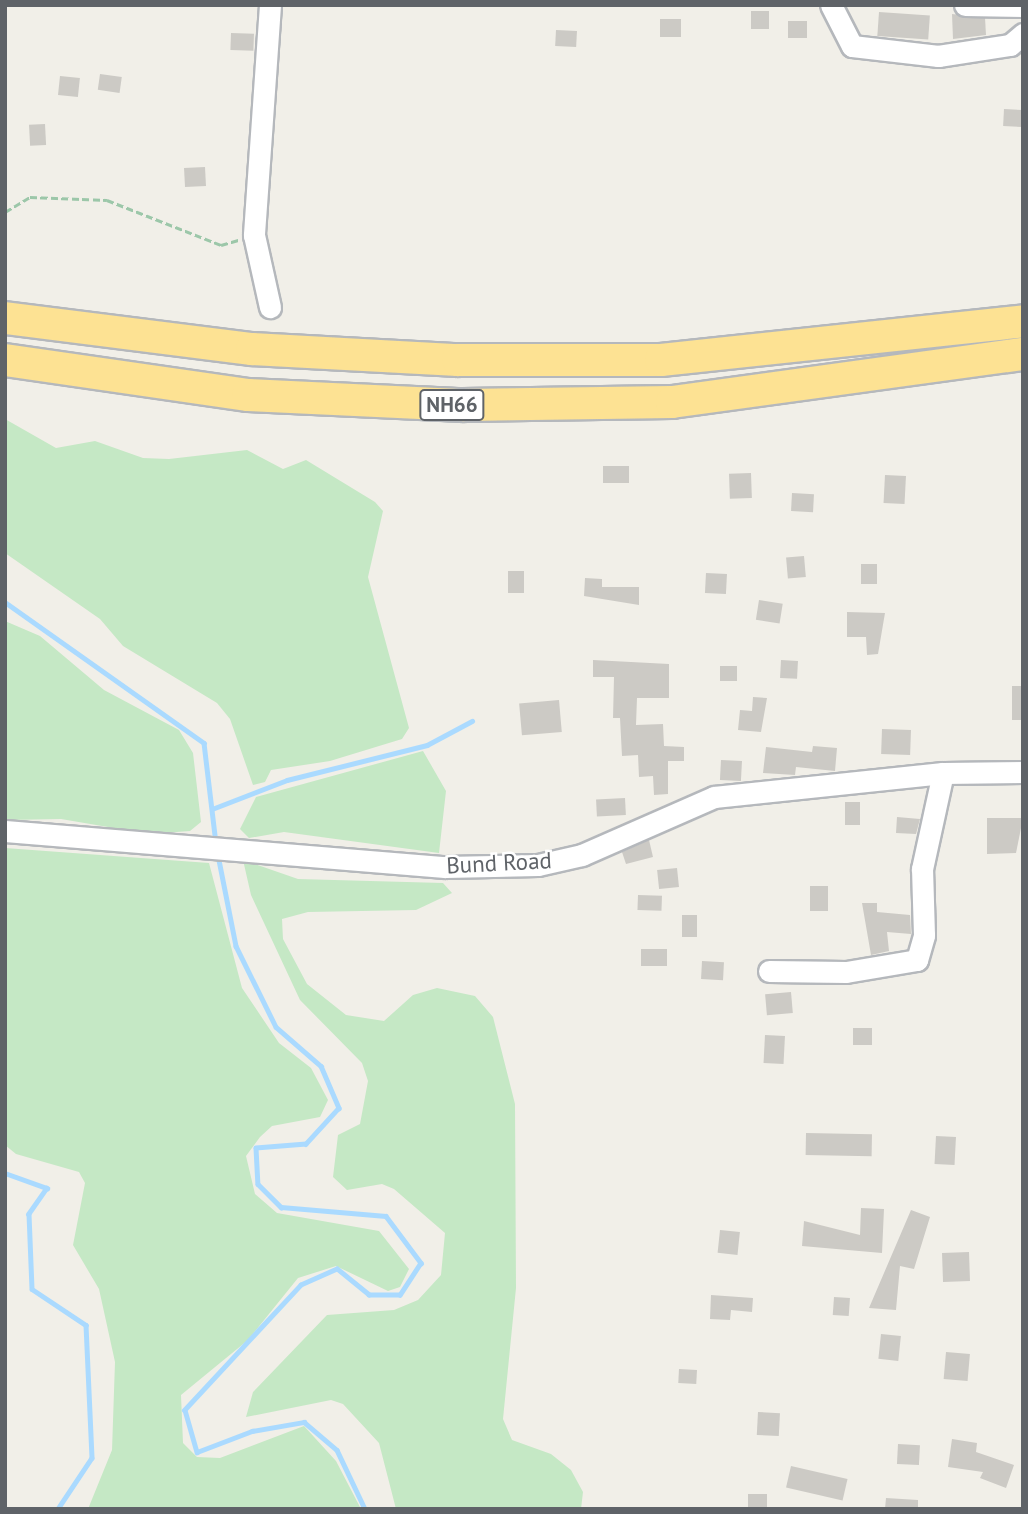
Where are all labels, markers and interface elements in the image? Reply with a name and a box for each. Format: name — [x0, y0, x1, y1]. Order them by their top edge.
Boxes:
road number: NH66 — [419, 388, 485, 422]
street label: Bund Road — [446, 846, 552, 880]

